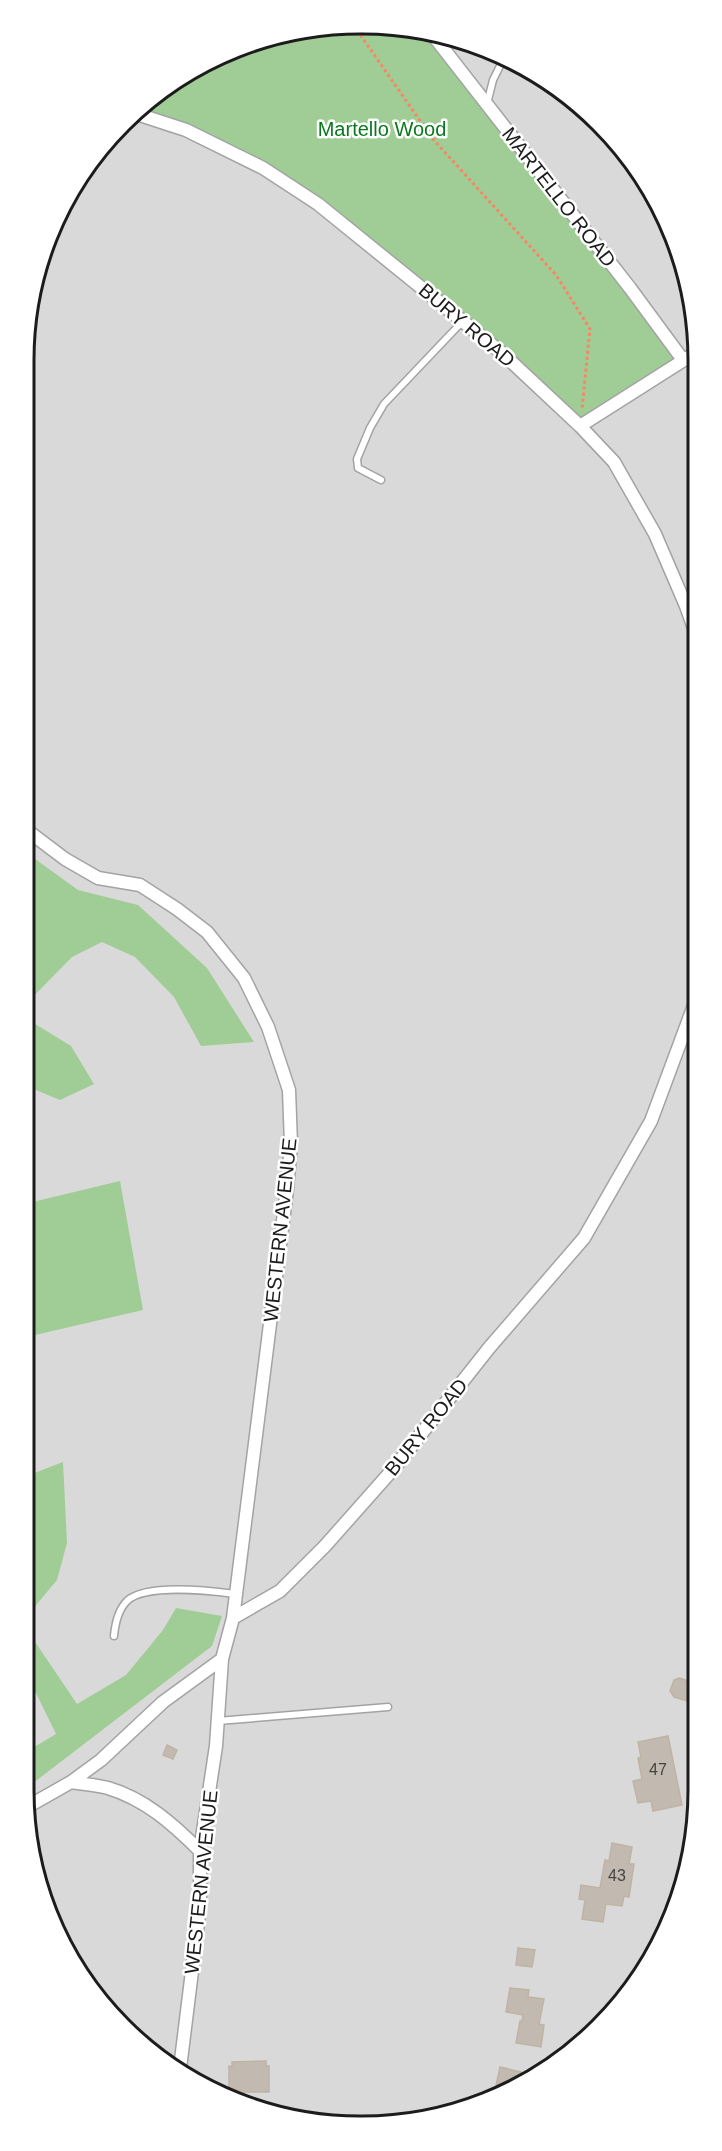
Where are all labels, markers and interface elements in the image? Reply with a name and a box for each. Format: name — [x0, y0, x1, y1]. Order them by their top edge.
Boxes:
park label: Martello Wood — [318, 118, 446, 140]
street label: MARTELLO ROAD — [498, 123, 620, 271]
street label: BURY ROAD — [415, 279, 519, 371]
street label: WESTERN AVENUE — [259, 1137, 301, 1323]
street label: BURY ROAD — [380, 1374, 472, 1480]
house number: 47 — [649, 1761, 667, 1778]
street label: WESTERN AVENUE — [180, 1789, 222, 1975]
house number: 43 — [608, 1867, 626, 1884]

